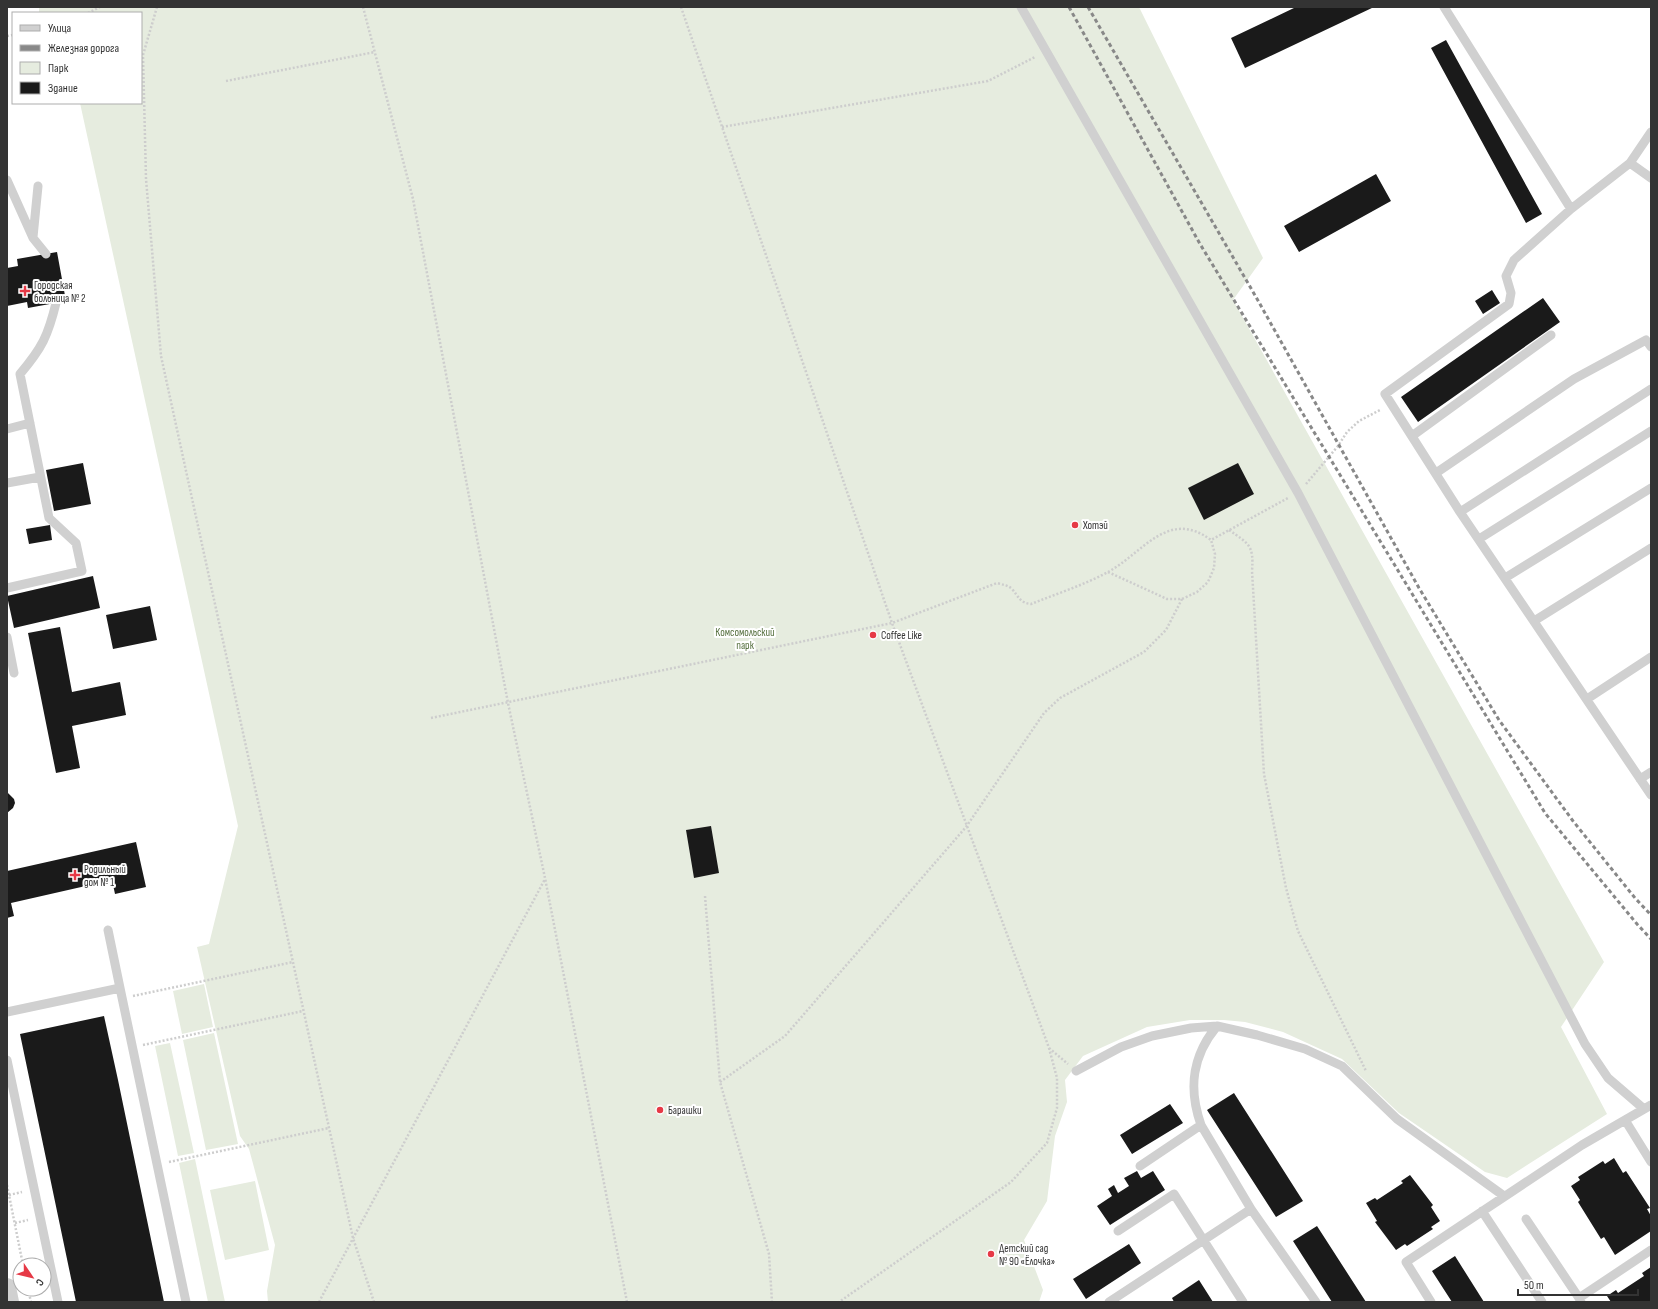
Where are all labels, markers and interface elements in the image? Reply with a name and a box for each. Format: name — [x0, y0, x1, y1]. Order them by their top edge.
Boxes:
legend — [12, 12, 142, 104]
text: Улица — [48, 21, 72, 36]
text: Железная дорога — [48, 41, 120, 56]
text: Парк — [48, 61, 69, 76]
text: Здание — [48, 81, 78, 96]
place label: Городская больница № 2 — [34, 279, 86, 305]
marker: Городская больница № 2 — [19, 285, 31, 297]
place label: Хотэй — [1082, 519, 1108, 532]
marker: Хотэй — [1070, 520, 1080, 530]
park label: Комсомольский парк — [715, 626, 775, 652]
place label: Coffee Like — [881, 629, 922, 642]
marker: Coffee Like — [868, 630, 878, 640]
place label: Родильный дом № 1 — [84, 863, 126, 889]
marker: Родильный дом № 1 — [69, 869, 81, 881]
place label: Барашки — [668, 1104, 702, 1117]
marker: Барашки — [655, 1105, 665, 1115]
place label: Детский сад № 90 «Ёлочка» — [999, 1242, 1055, 1268]
marker: Детский сад № 90 «Ёлочка» — [986, 1249, 996, 1259]
north arrow — [12, 1257, 52, 1297]
scale bar — [1518, 1271, 1638, 1297]
text: С — [33, 1276, 47, 1289]
text: 50 m — [1524, 1278, 1544, 1293]

